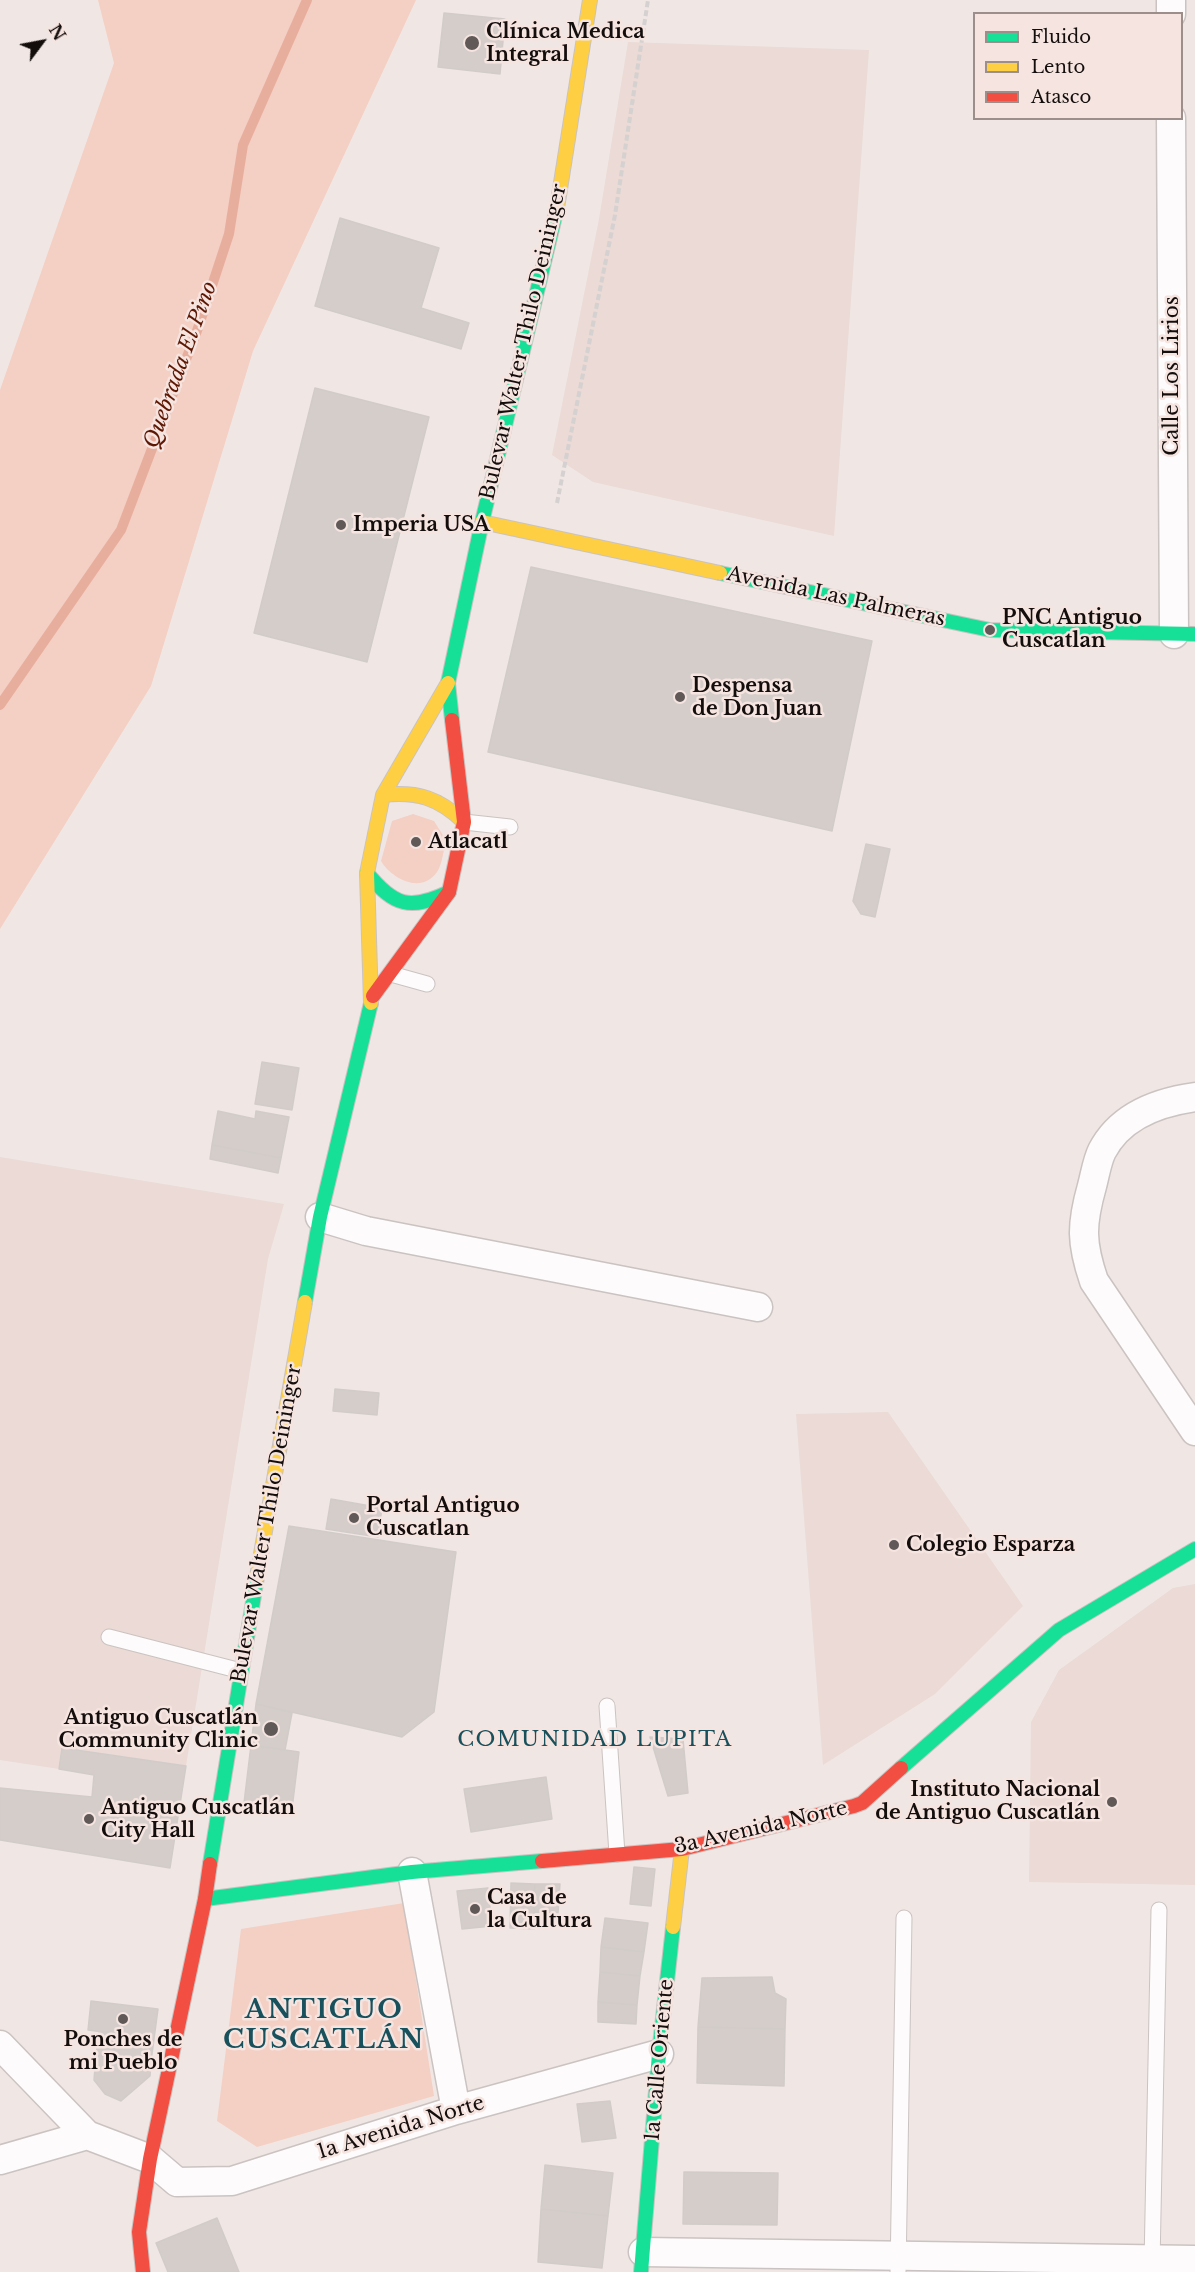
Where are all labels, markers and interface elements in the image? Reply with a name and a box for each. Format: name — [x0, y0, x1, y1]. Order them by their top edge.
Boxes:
north arrow — [12, 12, 72, 72]
legend — [973, 12, 1183, 120]
place label: Clínica Medica Integral — [486, 20, 645, 67]
text: N — [45, 21, 70, 44]
text: Fluido — [1031, 26, 1091, 48]
marker: Clínica Medica Integral — [463, 34, 481, 52]
text: Lento — [1031, 56, 1085, 78]
text: Atasco — [1031, 86, 1091, 108]
street label: Bulevar Walter Thilo Deininger — [476, 182, 572, 502]
water label: Quebrada El Pino — [139, 278, 223, 452]
street label: Calle Los Lirios — [1160, 296, 1184, 456]
place label: Imperia USA — [353, 513, 490, 537]
marker: Imperia USA — [334, 518, 348, 532]
street label: Avenida Las Palmeras — [725, 562, 947, 632]
place label: PNC Antiguo Cuscatlan — [1002, 606, 1142, 653]
marker: PNC Antiguo Cuscatlan — [983, 623, 997, 637]
place label: Despensa de Don Juan — [692, 674, 822, 721]
marker: Despensa de Don Juan — [673, 690, 687, 704]
place label: Atlacatl — [428, 830, 508, 854]
marker: Atlacatl — [409, 835, 423, 849]
street label: Bulevar Walter Thilo Deininger — [227, 1363, 307, 1685]
place label: Portal Antiguo Cuscatlan — [366, 1494, 520, 1541]
marker: Portal Antiguo Cuscatlan — [347, 1511, 361, 1525]
place label: Colegio Esparza — [906, 1533, 1075, 1557]
marker: Colegio Esparza — [887, 1538, 901, 1552]
place label: Antiguo Cuscatlán Community Clinic — [58, 1706, 258, 1753]
marker: Antiguo Cuscatlán Community Clinic — [262, 1720, 280, 1738]
district label: COMUNIDAD LUPITA — [457, 1727, 733, 1753]
place label: Instituto Nacional de Antiguo Cuscatlán — [875, 1778, 1100, 1825]
marker: Instituto Nacional de Antiguo Cuscatlán — [1105, 1795, 1119, 1809]
place label: Antiguo Cuscatlán City Hall — [101, 1796, 295, 1843]
street label: 3a Avenida Norte — [672, 1796, 850, 1860]
marker: Antiguo Cuscatlán City Hall — [82, 1812, 96, 1826]
place label: Casa de la Cultura — [487, 1886, 592, 1933]
marker: Casa de la Cultura — [468, 1902, 482, 1916]
street label: 1a Calle Oriente — [641, 1978, 679, 2142]
district label: ANTIGUO CUSCATLÁN — [223, 1995, 425, 2056]
marker: Ponches de mi Pueblo — [116, 2012, 130, 2026]
place label: Ponches de mi Pueblo — [63, 2028, 183, 2075]
street label: 1a Avenida Norte — [315, 2091, 487, 2165]

